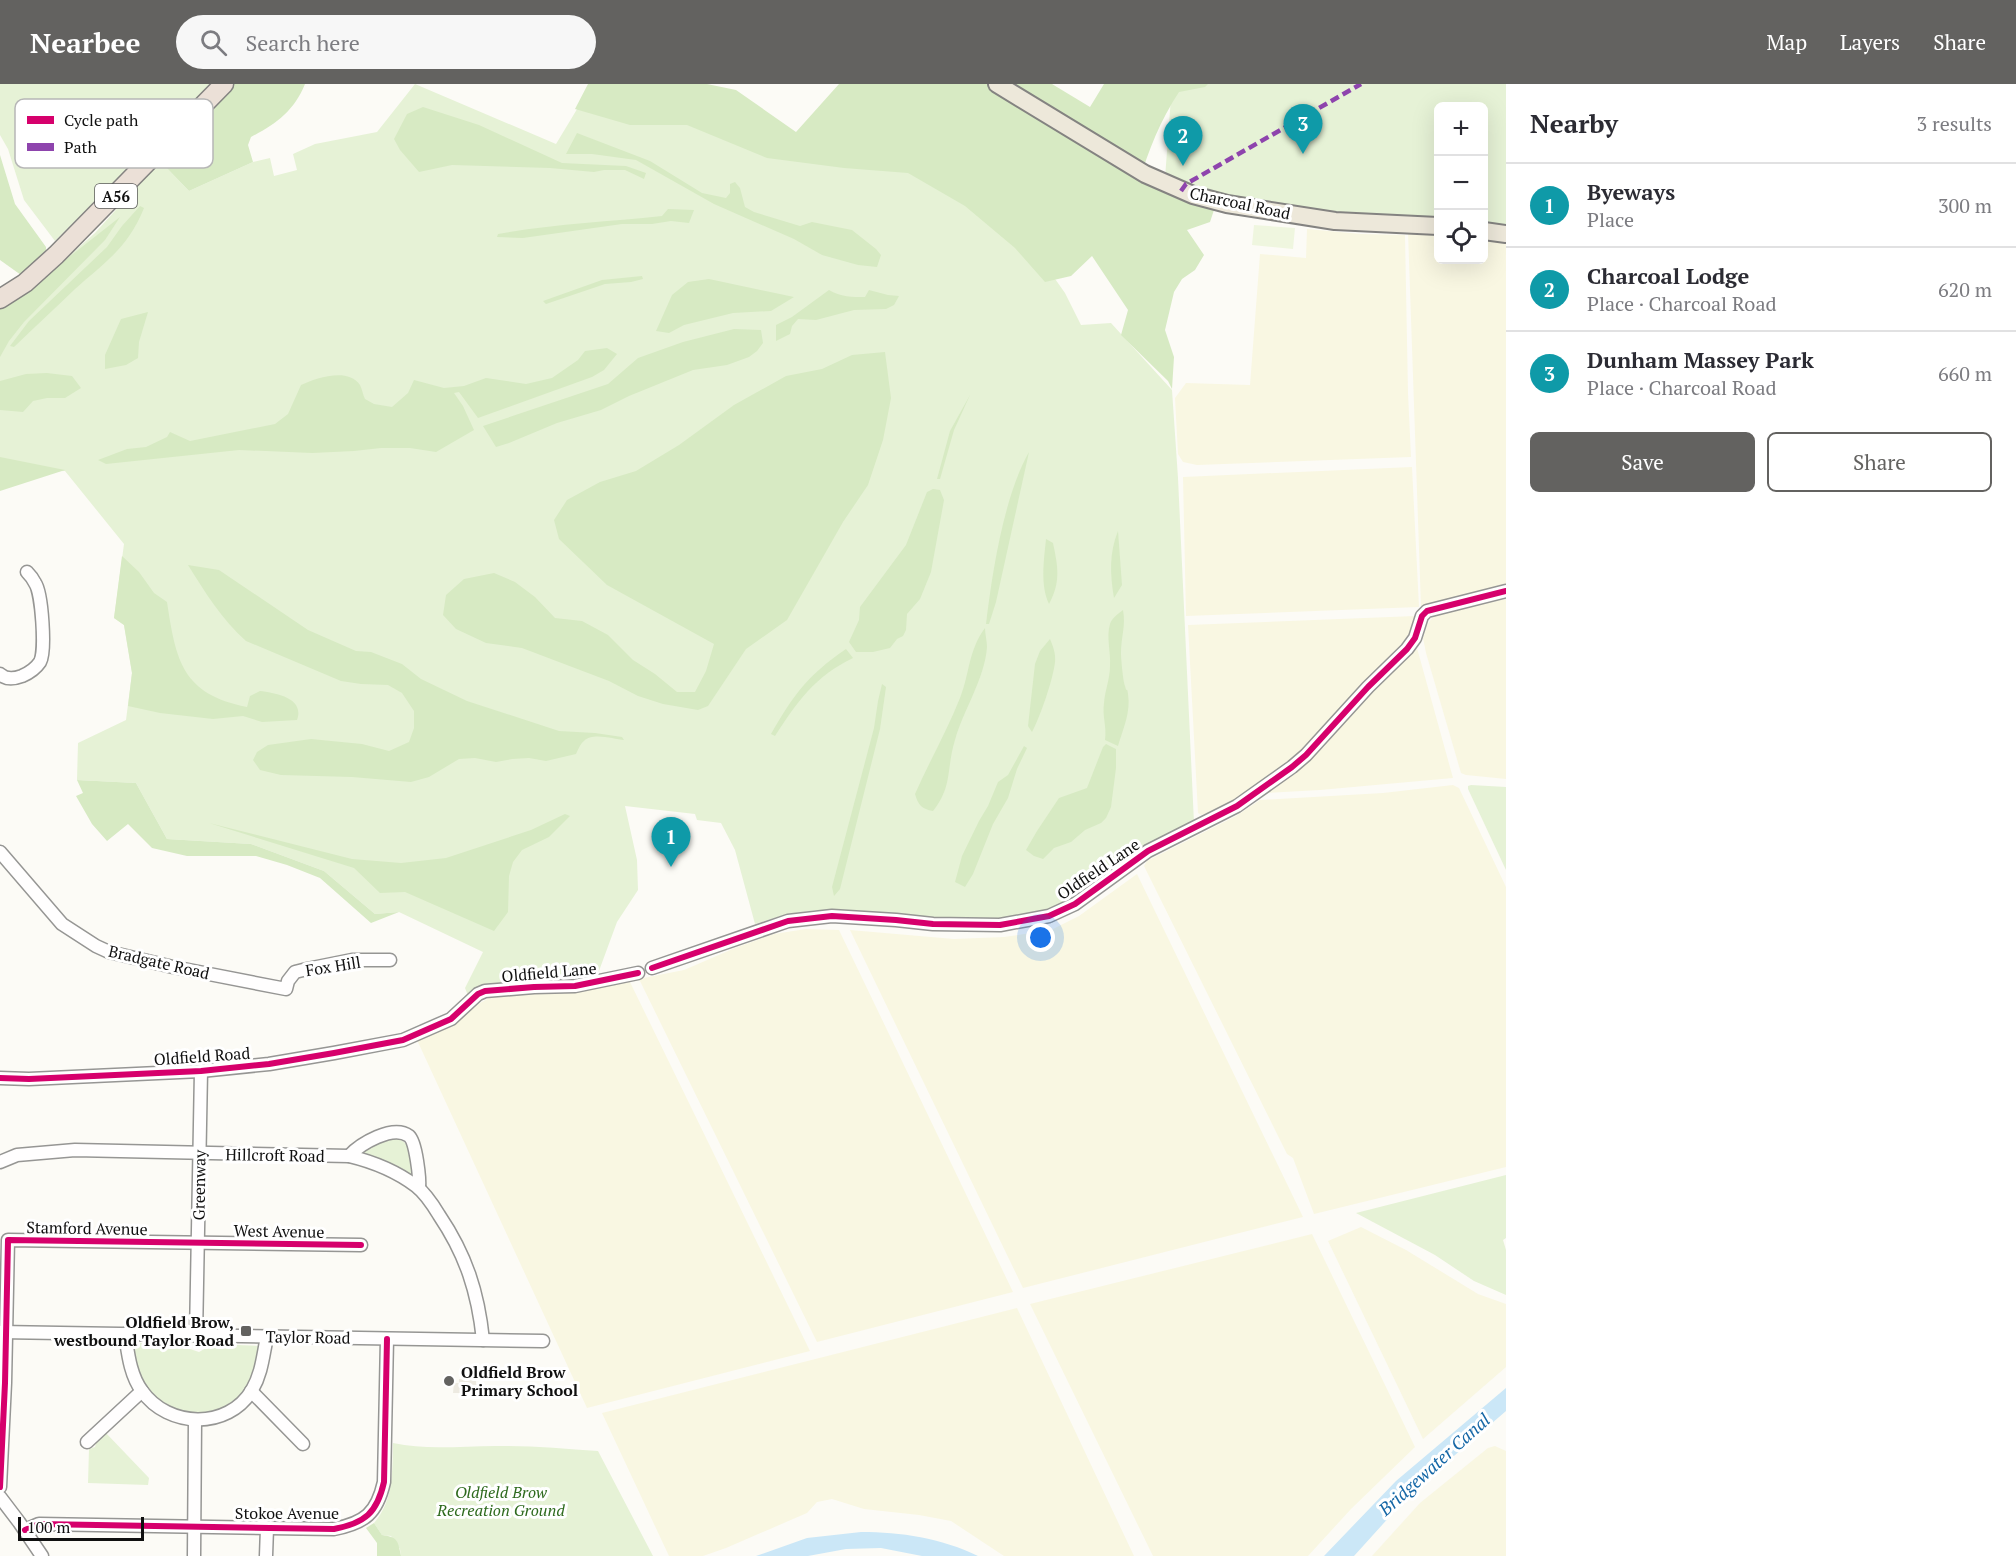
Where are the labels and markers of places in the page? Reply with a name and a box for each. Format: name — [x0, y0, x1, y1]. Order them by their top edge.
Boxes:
pin: 3 — [1284, 104, 1322, 154]
pin: 2 — [1164, 116, 1202, 166]
pin: 1 — [652, 818, 690, 867]
place label: Oldfield Brow, westbound Taylor Road — [53, 1311, 234, 1351]
marker: Oldfield Brow, westbound Taylor Road — [239, 1324, 253, 1338]
place label: Oldfield Brow Primary School — [461, 1361, 578, 1401]
marker: Oldfield Brow Primary School — [442, 1374, 456, 1388]

